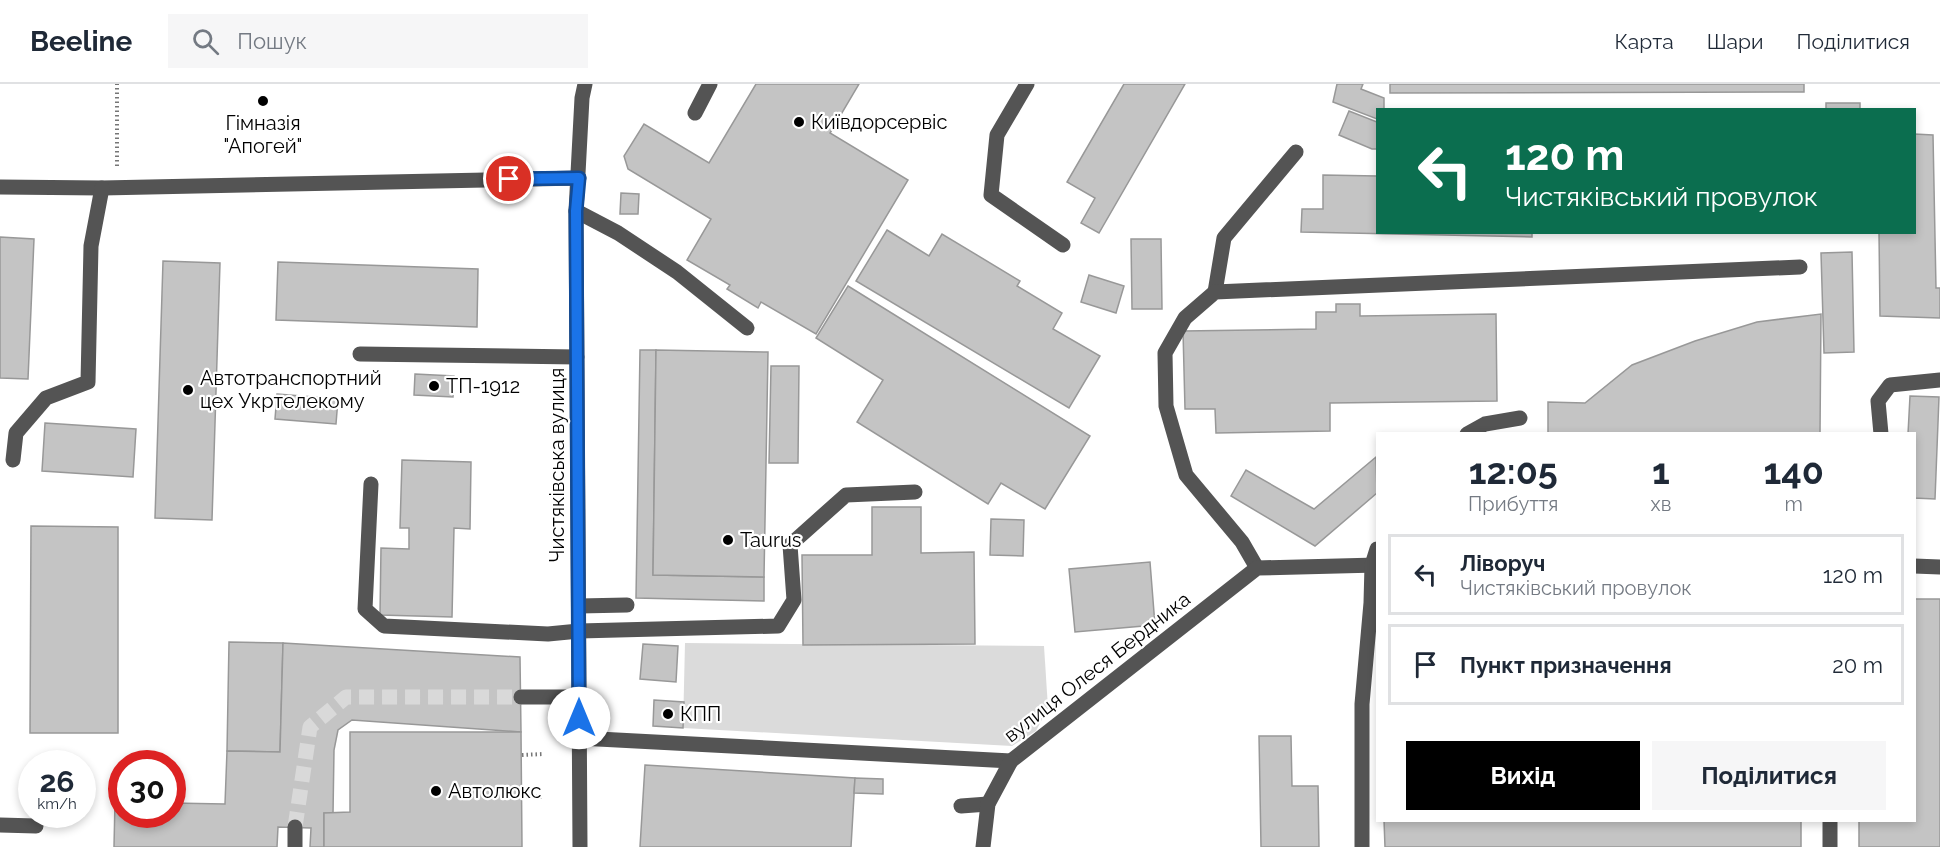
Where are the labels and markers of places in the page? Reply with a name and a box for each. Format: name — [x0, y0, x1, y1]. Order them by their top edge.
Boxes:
marker: Гімназія "Апогей" — [256, 94, 270, 108]
place label: Київдорсервіс — [811, 110, 947, 134]
place label: Гімназія "Апогей" — [224, 111, 302, 158]
marker: Київдорсервіс — [792, 115, 806, 129]
pin — [483, 153, 534, 204]
place label: Автотранспортний цех Укртелекому — [200, 366, 382, 413]
place label: ТП-1912 — [446, 374, 520, 398]
marker: ТП-1912 — [427, 379, 441, 393]
marker: Автотранспортний цех Укртелекому — [181, 383, 195, 397]
place label: Taurus — [740, 528, 801, 552]
marker: Taurus — [721, 533, 735, 547]
place label: КПП — [680, 702, 721, 726]
marker: КПП — [661, 707, 675, 721]
place label: Автолюкс — [448, 779, 541, 803]
marker: Автолюкс — [429, 784, 443, 798]

